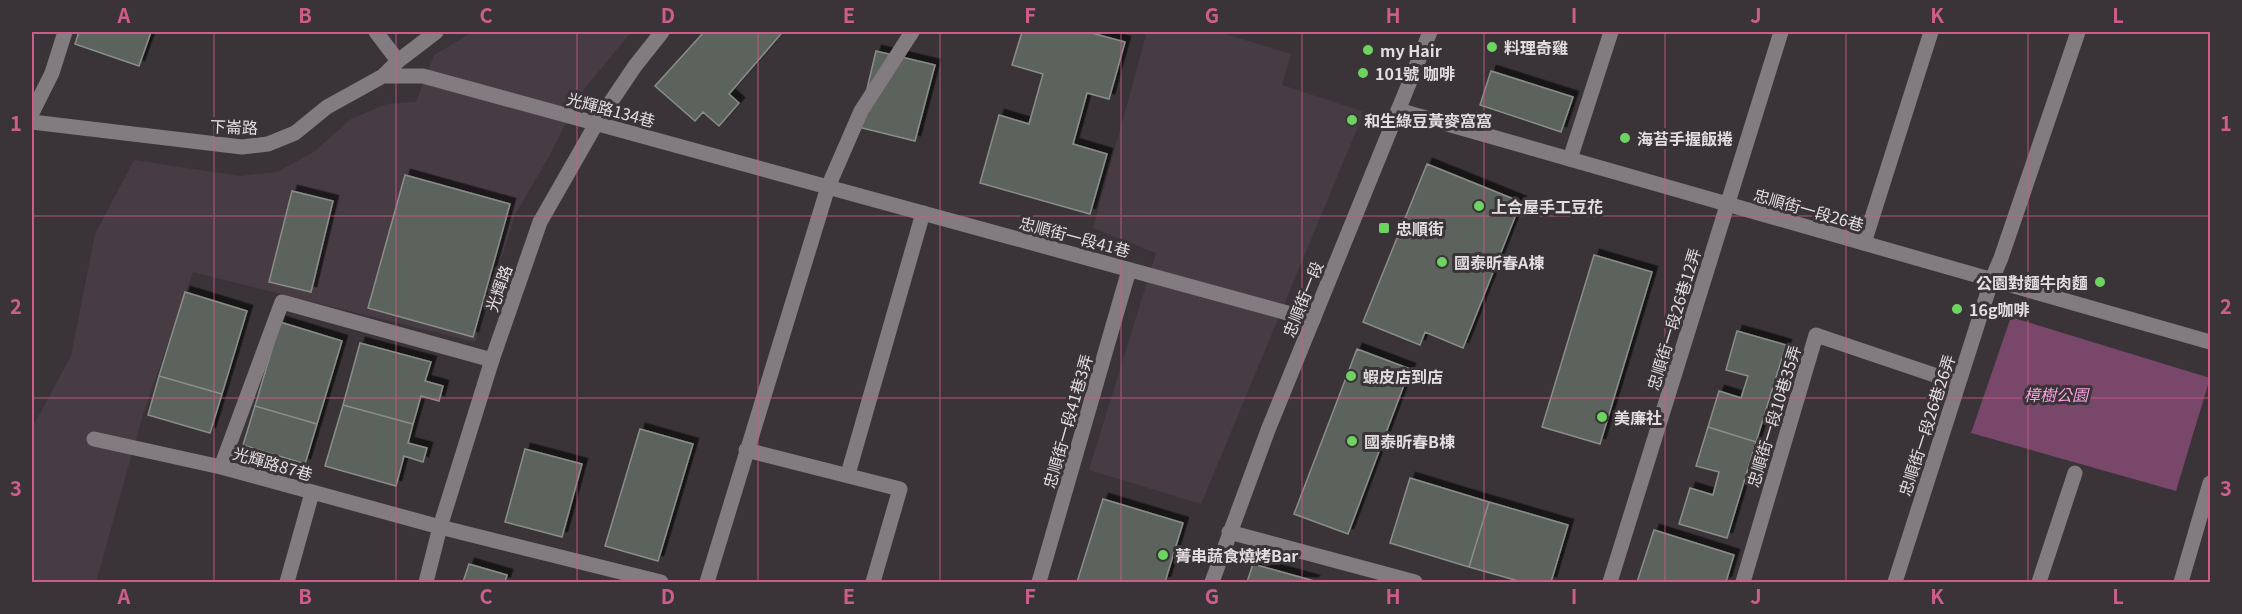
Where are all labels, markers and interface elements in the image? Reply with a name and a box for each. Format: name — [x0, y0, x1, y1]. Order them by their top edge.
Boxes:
text: A — [117, 0, 131, 29]
text: B — [298, 0, 312, 29]
text: C — [479, 0, 493, 29]
text: D — [661, 0, 675, 29]
text: E — [843, 0, 855, 29]
text: F — [1024, 0, 1036, 29]
text: G — [1205, 0, 1219, 29]
text: H — [1385, 0, 1401, 29]
text: I — [1571, 0, 1577, 29]
text: J — [1750, 0, 1762, 29]
text: K — [1930, 0, 1944, 29]
text: L — [2112, 0, 2124, 29]
place label: 料理奇雞 — [1504, 35, 1568, 59]
place label: my Hair — [1380, 38, 1442, 62]
marker: 料理奇雞 — [1485, 40, 1499, 54]
marker: my Hair — [1361, 43, 1375, 57]
place label: 101號 咖啡 — [1375, 61, 1455, 85]
marker: 101號 咖啡 — [1356, 66, 1370, 80]
street label: 光輝路134巷 — [564, 86, 658, 132]
text: 1 — [10, 108, 22, 137]
place label: 和生綠豆黃麥窩窩 — [1364, 108, 1492, 132]
text: 1 — [2220, 108, 2232, 137]
street label: 下崙路 — [210, 113, 258, 139]
marker: 和生綠豆黃麥窩窩 — [1345, 113, 1359, 127]
place label: 海苔手握飯捲 — [1637, 126, 1733, 150]
marker: 海苔手握飯捲 — [1618, 131, 1632, 145]
street label: 忠順街一段26巷 — [1751, 182, 1867, 236]
place label: 上合屋手工豆花 — [1491, 194, 1603, 218]
marker: 上合屋手工豆花 — [1472, 199, 1486, 213]
street label: 忠順街一段41巷 — [1017, 210, 1133, 262]
place label: 忠順街 — [1396, 216, 1444, 240]
marker: 忠順街 — [1377, 221, 1391, 235]
street label: 忠順街一段26巷12弄 — [1640, 245, 1706, 393]
place label: 國泰昕春A棟 — [1454, 250, 1544, 274]
marker: 國泰昕春A棟 — [1435, 255, 1449, 269]
street label: 忠順街一段 — [1276, 257, 1328, 341]
street label: 光輝路 — [479, 261, 517, 315]
place label: 公園對麵牛肉麵 — [1976, 270, 2088, 294]
marker: 公園對麵牛肉麵 — [2093, 275, 2107, 289]
text: 2 — [10, 291, 22, 320]
text: 2 — [2220, 291, 2232, 320]
place label: 16g咖啡 — [1969, 297, 2029, 321]
marker: 16g咖啡 — [1950, 302, 1964, 316]
street label: 忠順街一段10巷35弄 — [1740, 342, 1806, 490]
street label: 忠順街一段41巷3弄 — [1036, 351, 1098, 491]
street label: 忠順街一段26巷26弄 — [1892, 351, 1960, 499]
place label: 蝦皮店到店 — [1363, 364, 1443, 388]
marker: 蝦皮店到店 — [1344, 369, 1358, 383]
park label: 樟樹公園 — [2024, 382, 2090, 406]
place label: 美廉社 — [1614, 405, 1662, 429]
marker: 美廉社 — [1595, 410, 1609, 424]
place label: 國泰昕春B棟 — [1364, 429, 1455, 453]
marker: 國泰昕春B棟 — [1345, 434, 1359, 448]
street label: 光輝路87巷 — [230, 440, 316, 486]
text: 3 — [10, 473, 22, 502]
text: 3 — [2220, 473, 2232, 502]
place label: 菁串蔬食燒烤Bar — [1175, 543, 1298, 567]
marker: 菁串蔬食燒烤Bar — [1156, 548, 1170, 562]
text: A — [117, 581, 131, 610]
text: B — [298, 581, 312, 610]
text: C — [479, 581, 493, 610]
text: D — [661, 581, 675, 610]
text: E — [843, 581, 855, 610]
text: F — [1024, 581, 1036, 610]
text: G — [1205, 581, 1219, 610]
text: H — [1385, 581, 1401, 610]
text: I — [1571, 581, 1577, 610]
text: J — [1750, 581, 1762, 610]
text: K — [1930, 581, 1944, 610]
text: L — [2112, 581, 2124, 610]

